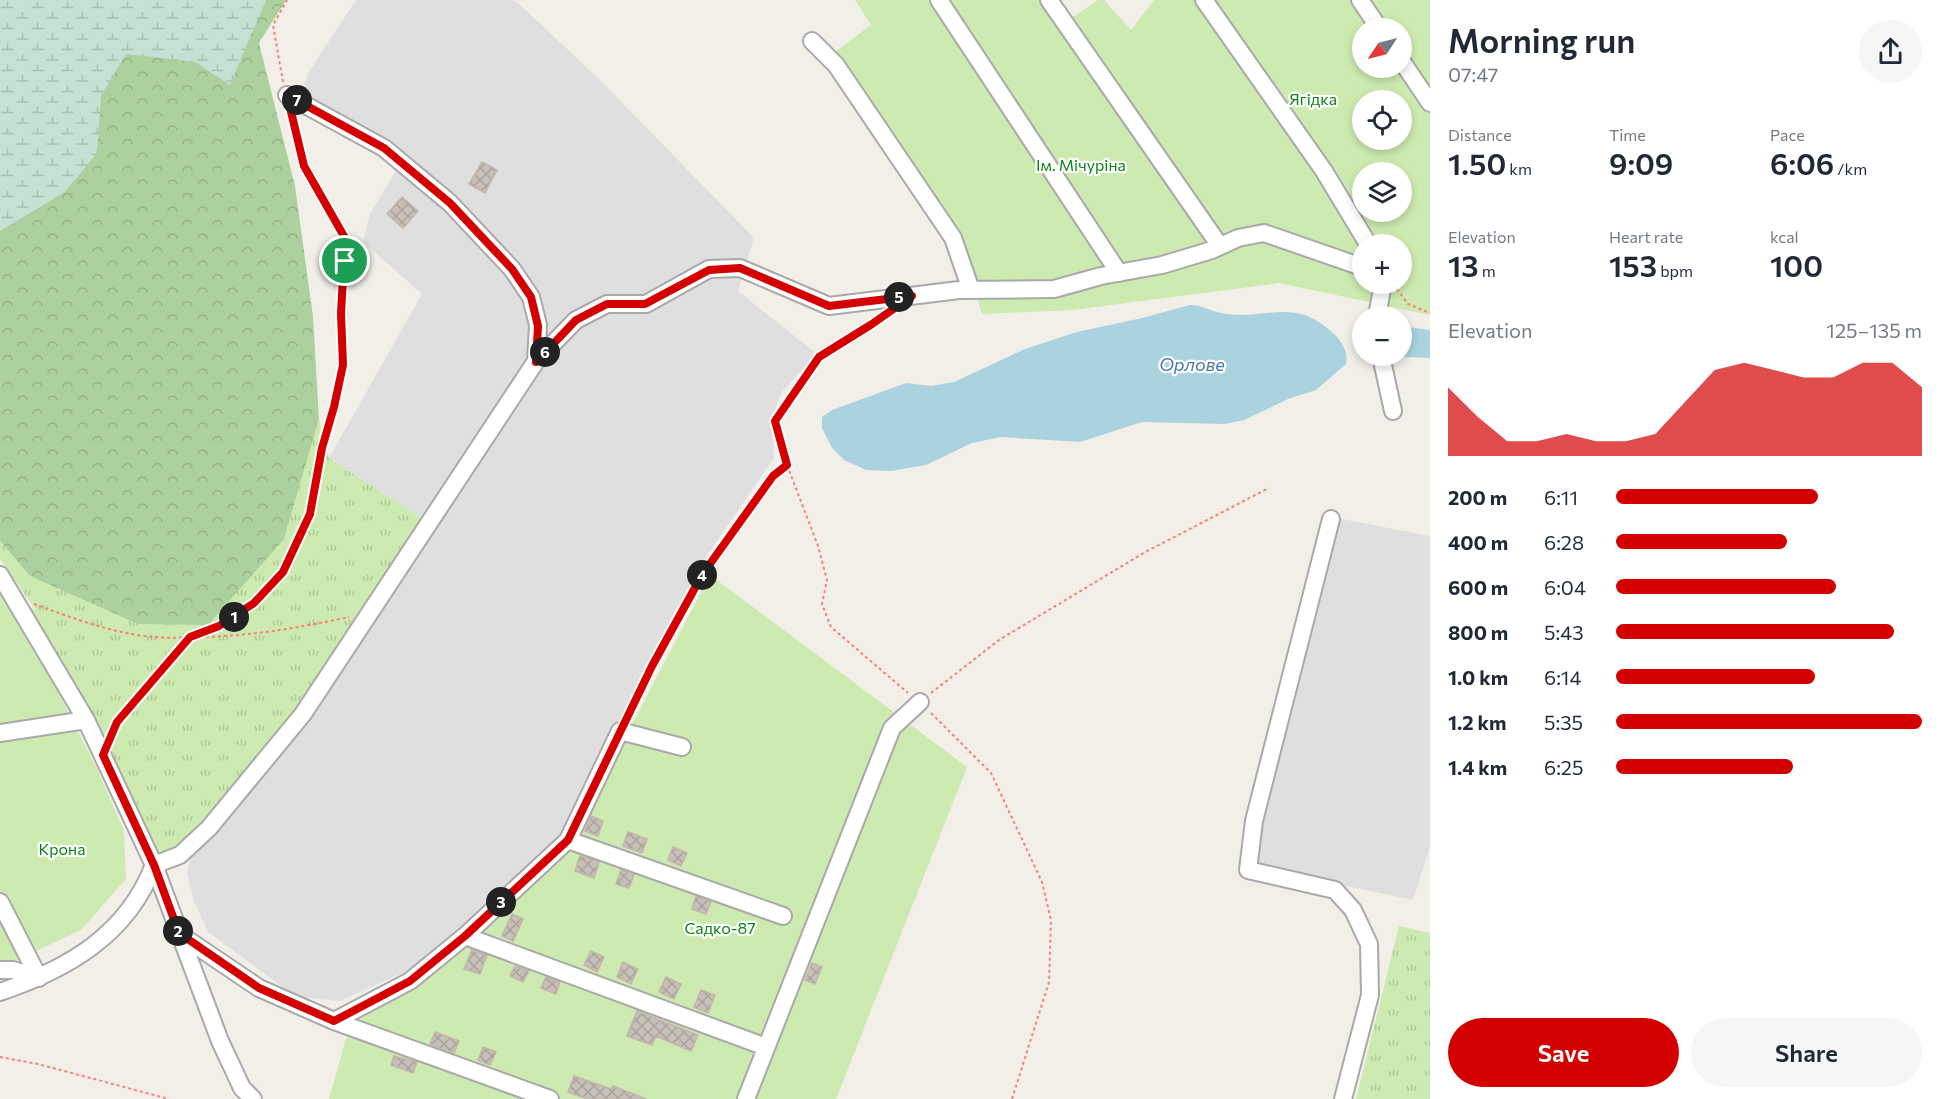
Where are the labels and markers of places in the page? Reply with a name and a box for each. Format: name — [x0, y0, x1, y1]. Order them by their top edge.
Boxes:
pin: 7 — [282, 85, 312, 115]
pin — [319, 235, 370, 286]
pin: 5 — [884, 282, 914, 312]
pin: 6 — [530, 337, 560, 367]
pin: 4 — [687, 560, 717, 590]
pin: 1 — [219, 602, 249, 632]
pin: 3 — [486, 887, 516, 917]
pin: 2 — [163, 916, 193, 946]

